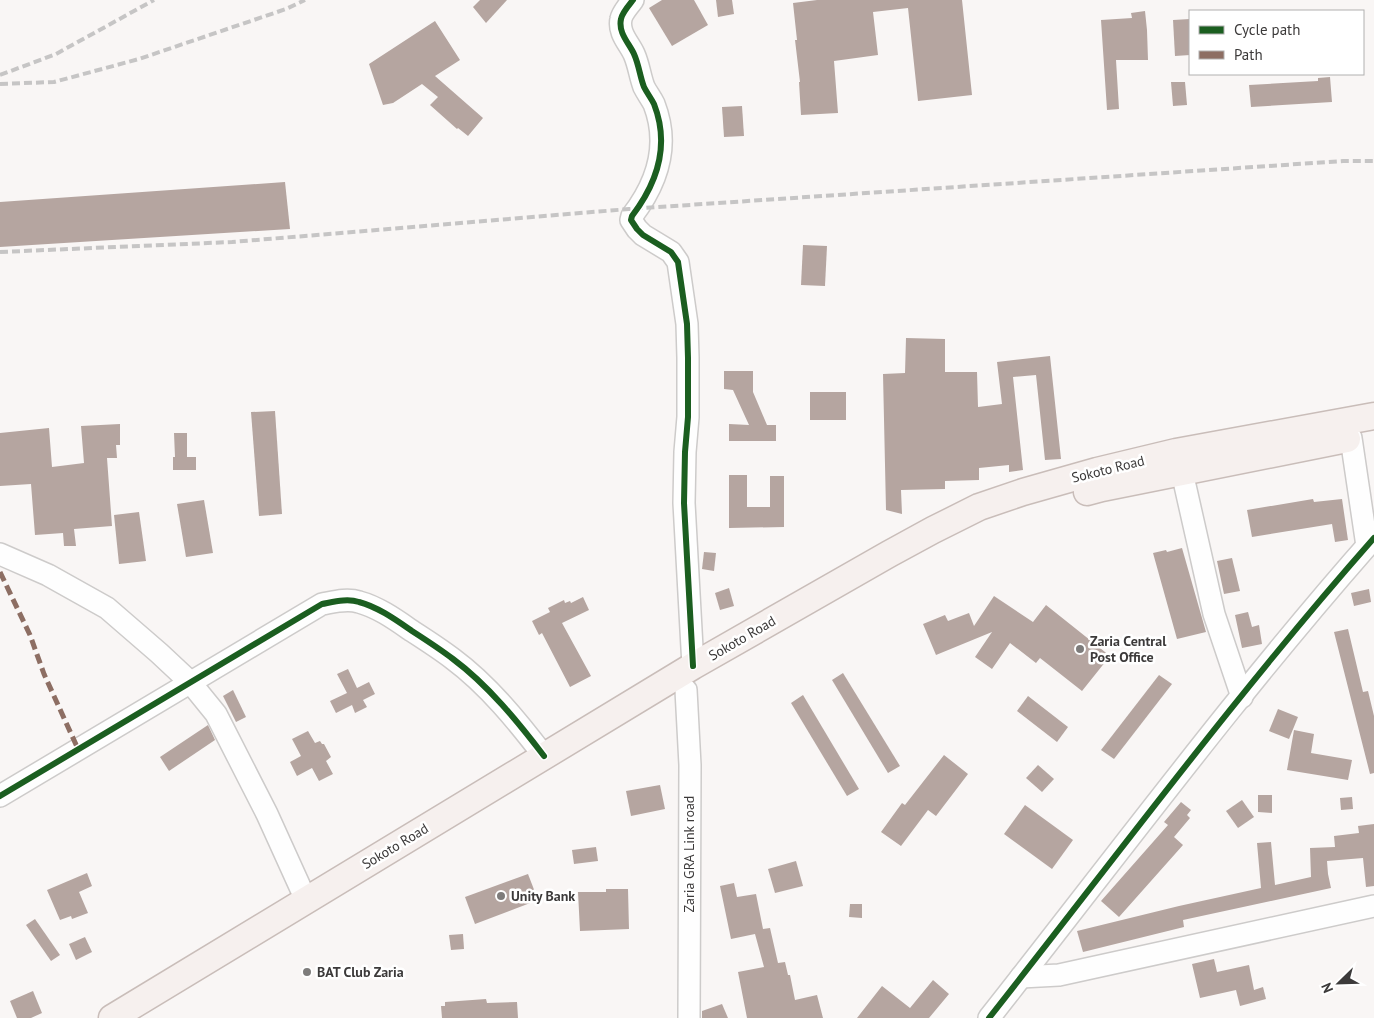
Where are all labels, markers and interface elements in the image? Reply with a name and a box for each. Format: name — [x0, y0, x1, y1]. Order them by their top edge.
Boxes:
legend — [1189, 10, 1364, 75]
text: Cycle path — [1234, 20, 1300, 39]
text: Path — [1234, 45, 1263, 64]
street label: Sokoto Road — [1070, 451, 1146, 487]
street label: Sokoto Road — [705, 612, 779, 664]
place label: Zaria Central Post Office — [1090, 632, 1167, 666]
marker: Zaria Central Post Office — [1074, 643, 1086, 655]
street label: Zaria GRA Link road — [680, 796, 698, 912]
street label: Sokoto Road — [358, 819, 432, 873]
place label: Unity Bank — [511, 887, 575, 905]
marker: Unity Bank — [495, 890, 507, 902]
north arrow — [1314, 958, 1364, 1008]
place label: BAT Club Zaria — [317, 963, 404, 981]
marker: BAT Club Zaria — [301, 966, 313, 978]
text: N — [1317, 980, 1337, 996]

